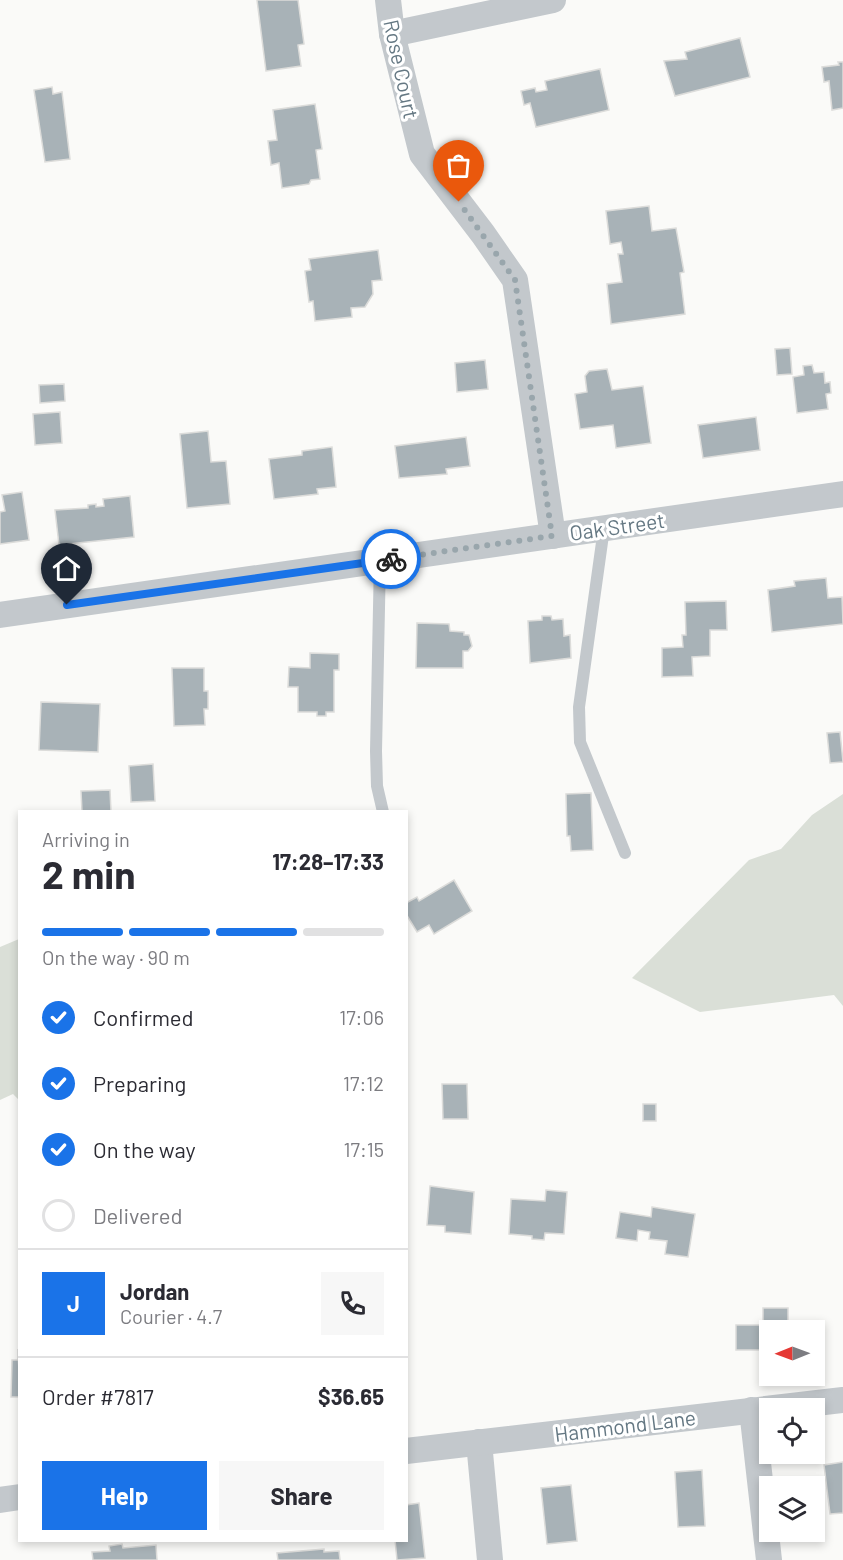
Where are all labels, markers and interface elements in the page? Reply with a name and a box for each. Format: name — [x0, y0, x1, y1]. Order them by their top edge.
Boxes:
street label: Rose Court — [379, 17, 425, 121]
pin — [433, 140, 484, 202]
icon: bag — [442, 149, 475, 182]
street label: Oak Street — [568, 507, 666, 545]
courier — [361, 529, 421, 589]
pin — [41, 543, 92, 605]
icon: bike — [375, 543, 408, 576]
icon: home — [50, 552, 83, 585]
text: Arriving in — [42, 827, 130, 851]
text: 17:28–17:33 — [272, 848, 384, 874]
text: 2 min — [42, 850, 135, 897]
text: On the way · 90 m — [42, 945, 190, 969]
icon: check — [42, 1001, 75, 1034]
text: Confirmed — [93, 1004, 193, 1030]
text: 17:06 — [339, 1005, 384, 1029]
icon: check — [42, 1067, 75, 1100]
text: Preparing — [93, 1070, 186, 1096]
text: 17:12 — [343, 1071, 384, 1095]
icon: check — [42, 1133, 75, 1166]
text: On the way — [93, 1136, 196, 1162]
text: 17:15 — [343, 1137, 384, 1161]
text: Delivered — [93, 1202, 182, 1228]
button: phone — [321, 1272, 384, 1335]
text: Jordan — [120, 1278, 189, 1304]
text: J — [67, 1290, 80, 1316]
text: Courier · 4.7 — [120, 1304, 222, 1328]
north arrow — [759, 1320, 825, 1386]
map controls — [759, 1320, 825, 1542]
text: Order #7817 — [42, 1383, 154, 1409]
text: $36.65 — [318, 1383, 384, 1409]
button: locate — [759, 1398, 825, 1464]
street label: Hammond Lane — [553, 1404, 697, 1446]
button: Help — [42, 1461, 207, 1530]
button: Share — [219, 1461, 384, 1530]
button: layers — [759, 1476, 825, 1542]

